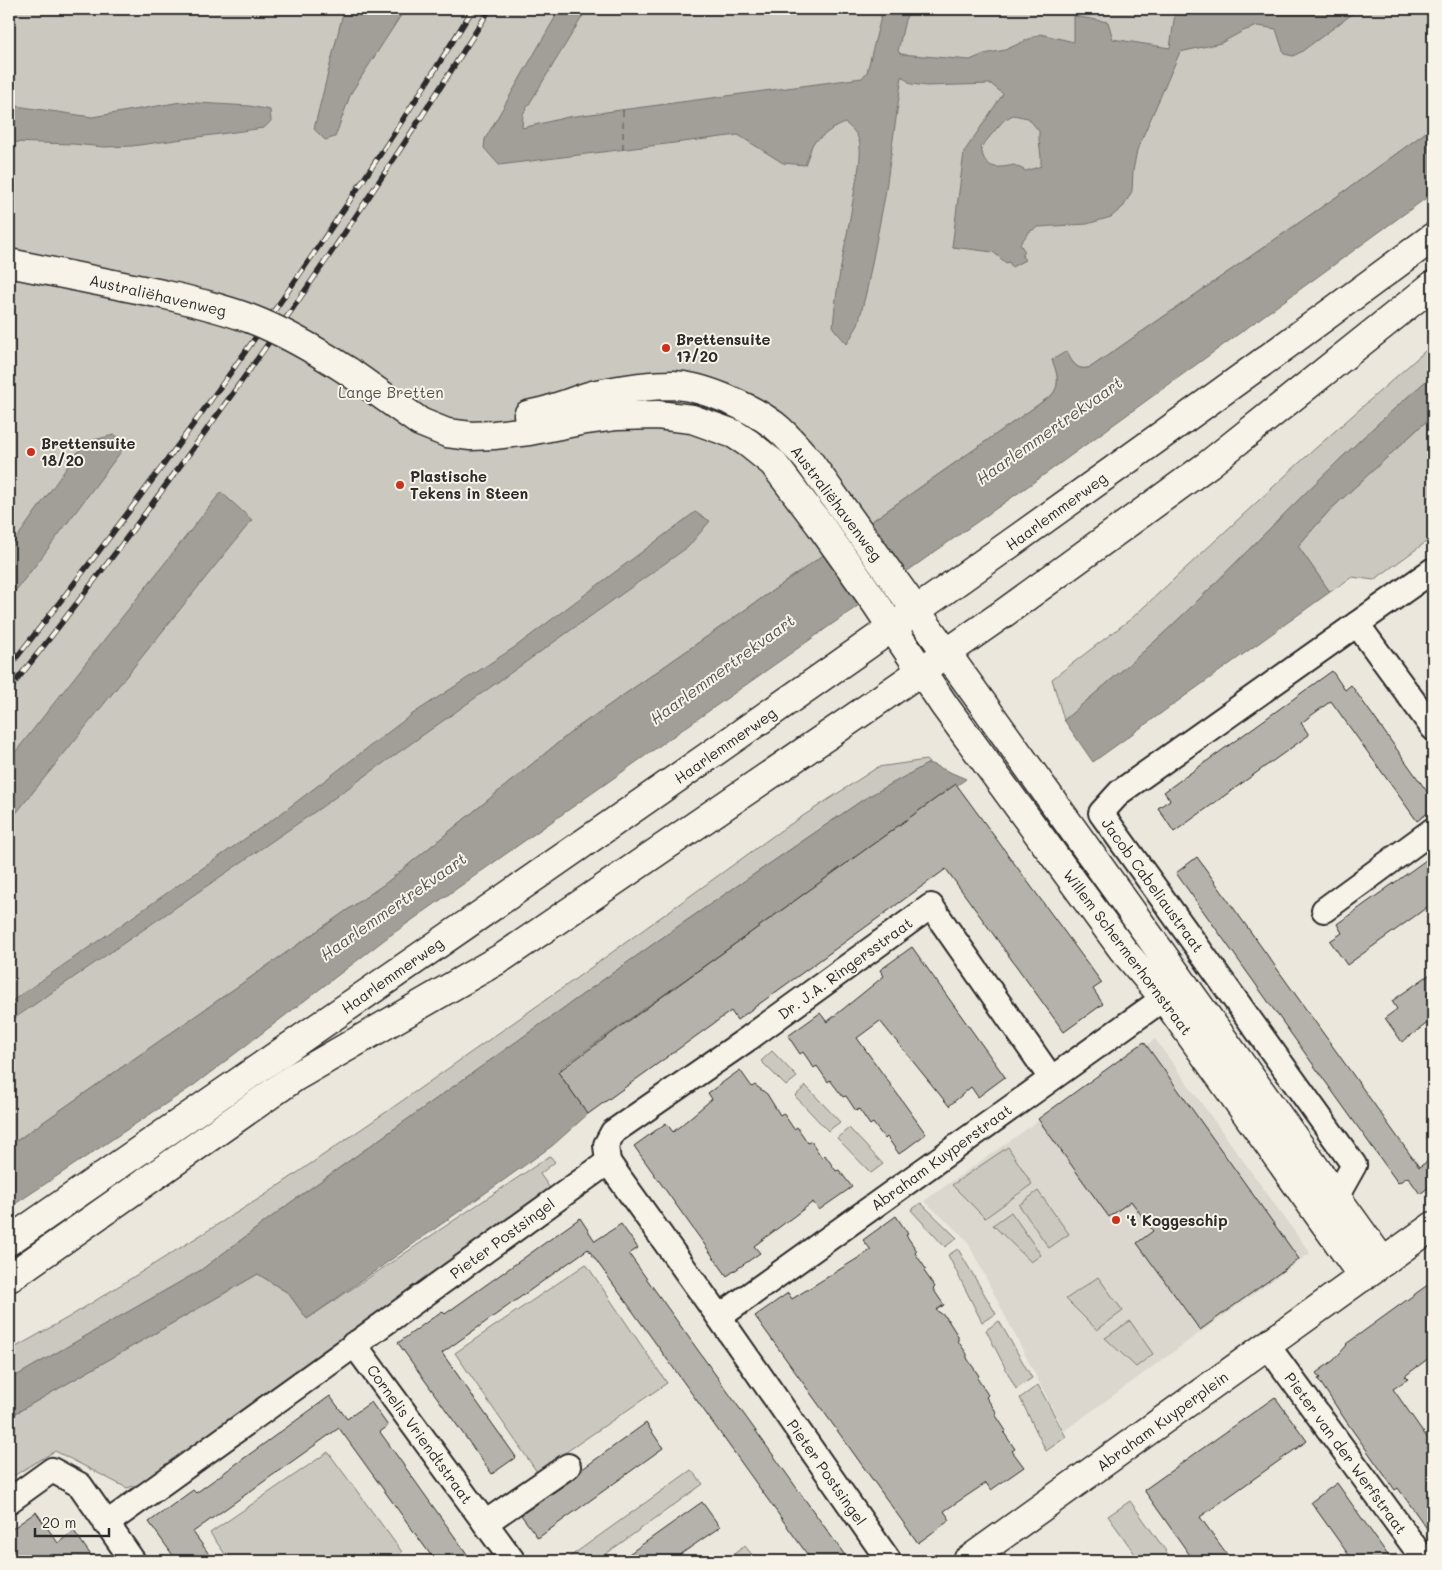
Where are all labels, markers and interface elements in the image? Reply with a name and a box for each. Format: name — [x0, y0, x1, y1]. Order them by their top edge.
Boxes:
street label: Australiëhavenweg — [88, 270, 229, 321]
place label: Brettensuite 17/20 — [676, 329, 771, 366]
marker: Brettensuite 17/20 — [660, 342, 672, 354]
water label: Haarlemmertrekvaart — [972, 372, 1126, 488]
park label: Lange Bretten — [338, 382, 444, 402]
place label: Brettensuite 18/20 — [41, 433, 136, 470]
street label: Australiëhavenweg — [787, 441, 887, 565]
marker: Brettensuite 18/20 — [25, 446, 37, 458]
place label: Plastische Tekens in Steen — [410, 466, 528, 503]
street label: Haarlemmerweg — [1001, 467, 1111, 554]
marker: Plastische Tekens in Steen — [394, 479, 406, 491]
water label: Haarlemmertrekvaart — [646, 609, 798, 729]
street label: Haarlemmerweg — [670, 702, 780, 788]
street label: Jacob Cabeliaustraat — [1098, 814, 1208, 956]
water label: Haarlemmertrekvaart — [316, 848, 470, 964]
street label: Willem Schermerhornstraat — [1059, 865, 1197, 1039]
street label: Dr. J.A. Ringersstraat — [774, 912, 916, 1024]
street label: Haarlemmerweg — [337, 932, 447, 1018]
street label: Abraham Kuyperstraat — [867, 1099, 1015, 1215]
street label: Pieter Postsingel — [445, 1193, 559, 1283]
place label: 't Koggeschip — [1126, 1210, 1228, 1230]
marker: 't Koggeschip — [1110, 1214, 1122, 1226]
street label: Cornelis Vriendtstraat — [363, 1360, 477, 1508]
street label: Abraham Kuyperplein — [1092, 1367, 1232, 1475]
street label: Pieter van der Werfstraat — [1281, 1368, 1411, 1538]
street label: Pieter Postsingel — [783, 1415, 871, 1529]
scale bar — [35, 1505, 109, 1537]
text: 20 m — [42, 1512, 76, 1532]

